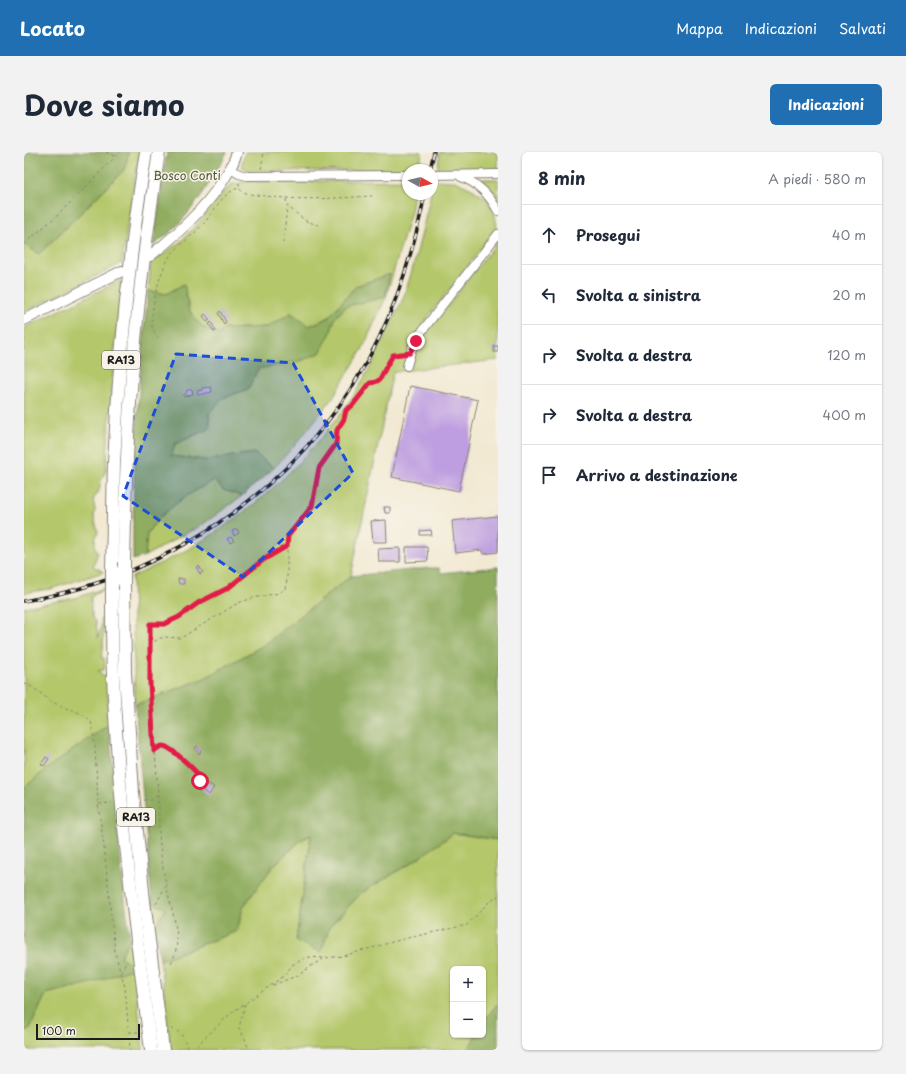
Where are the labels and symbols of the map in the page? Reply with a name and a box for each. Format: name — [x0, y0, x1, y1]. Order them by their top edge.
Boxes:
north arrow — [402, 164, 438, 200]
park label: Bosco Conti — [153, 166, 221, 184]
route end — [407, 332, 425, 350]
road number: RA13 — [102, 351, 140, 369]
route start — [191, 772, 209, 790]
road number: RA13 — [117, 808, 155, 826]
scale bar — [36, 1022, 140, 1041]

